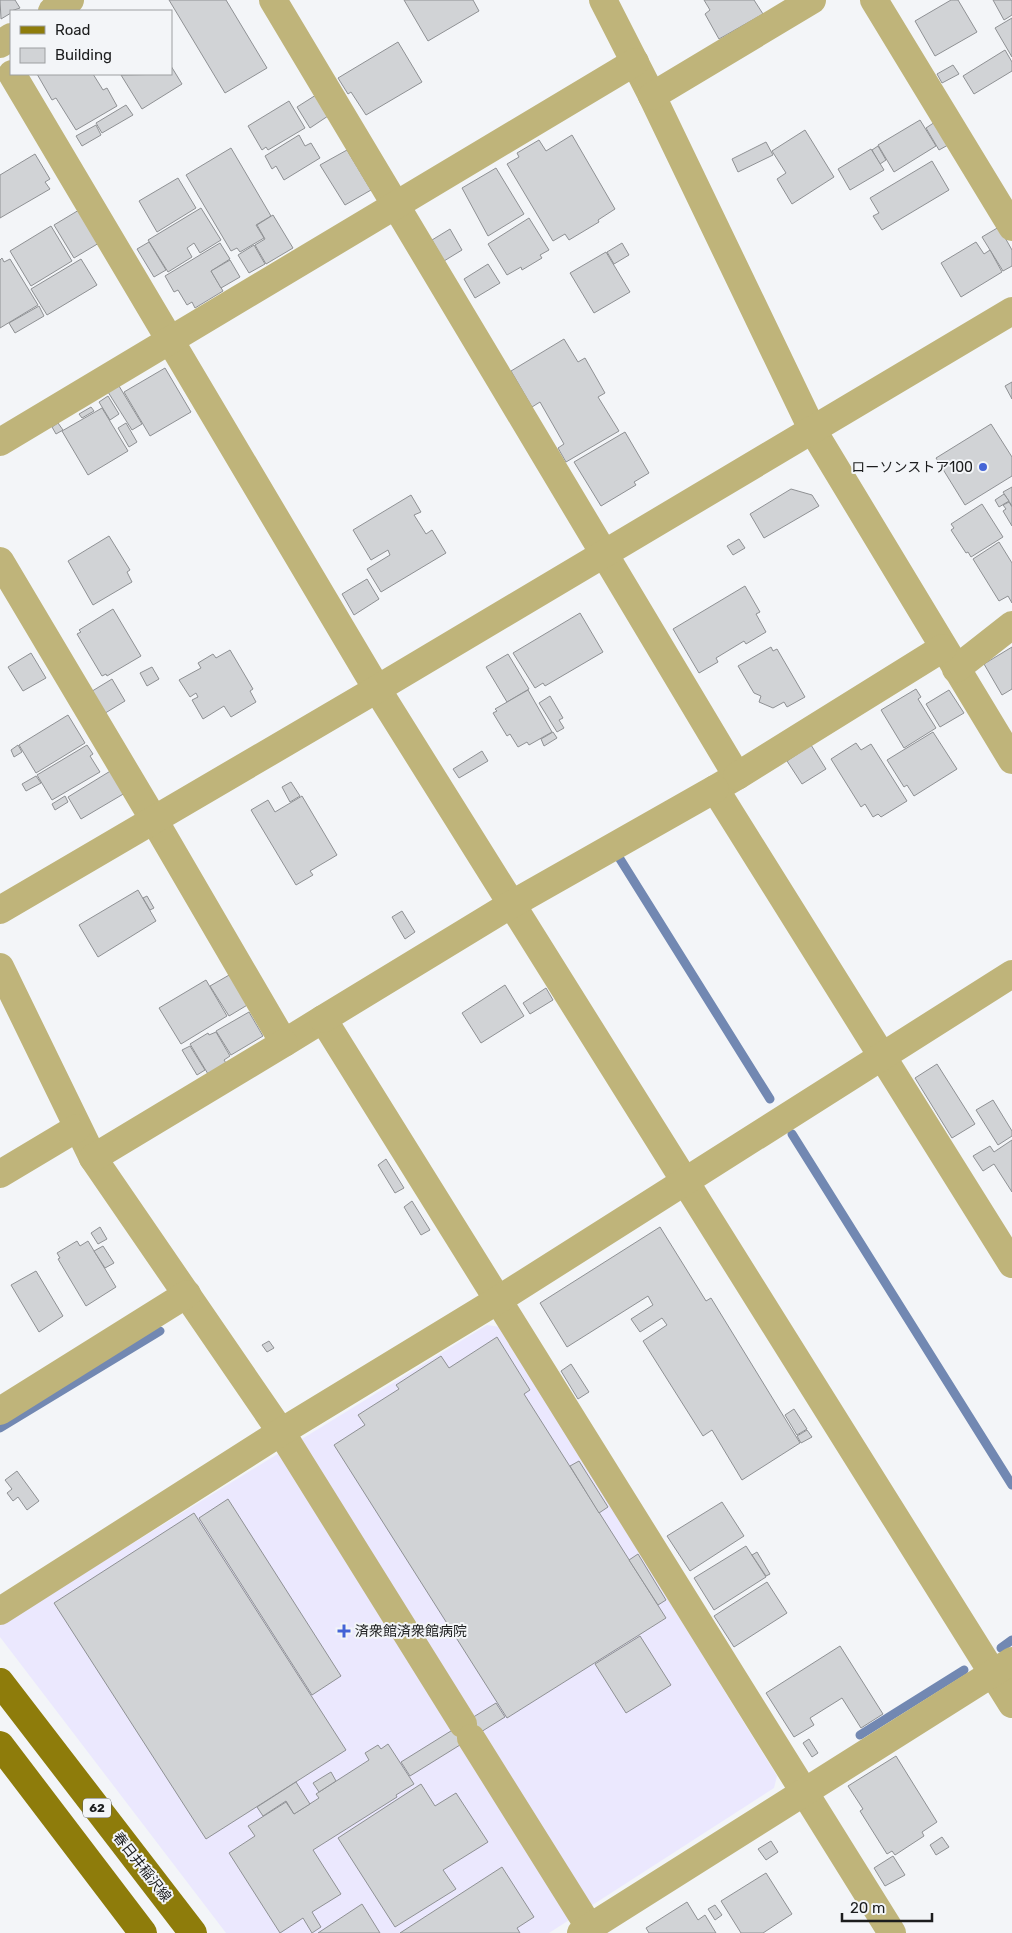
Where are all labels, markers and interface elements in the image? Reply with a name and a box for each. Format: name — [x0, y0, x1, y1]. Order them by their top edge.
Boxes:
legend — [10, 10, 172, 75]
text: Road — [55, 21, 91, 39]
text: Building — [55, 46, 112, 64]
place label: ローソンストア100 — [852, 459, 973, 476]
marker: ローソンストア100 — [977, 461, 989, 473]
place label: 済衆館済衆館病院 — [355, 1623, 467, 1640]
marker: 済衆館済衆館病院 — [337, 1624, 351, 1638]
road number: 62 — [83, 1799, 111, 1818]
street label: 春日井稲沢線 — [109, 1829, 175, 1905]
scale bar — [842, 1890, 932, 1922]
text: 20 m — [850, 1899, 885, 1917]

